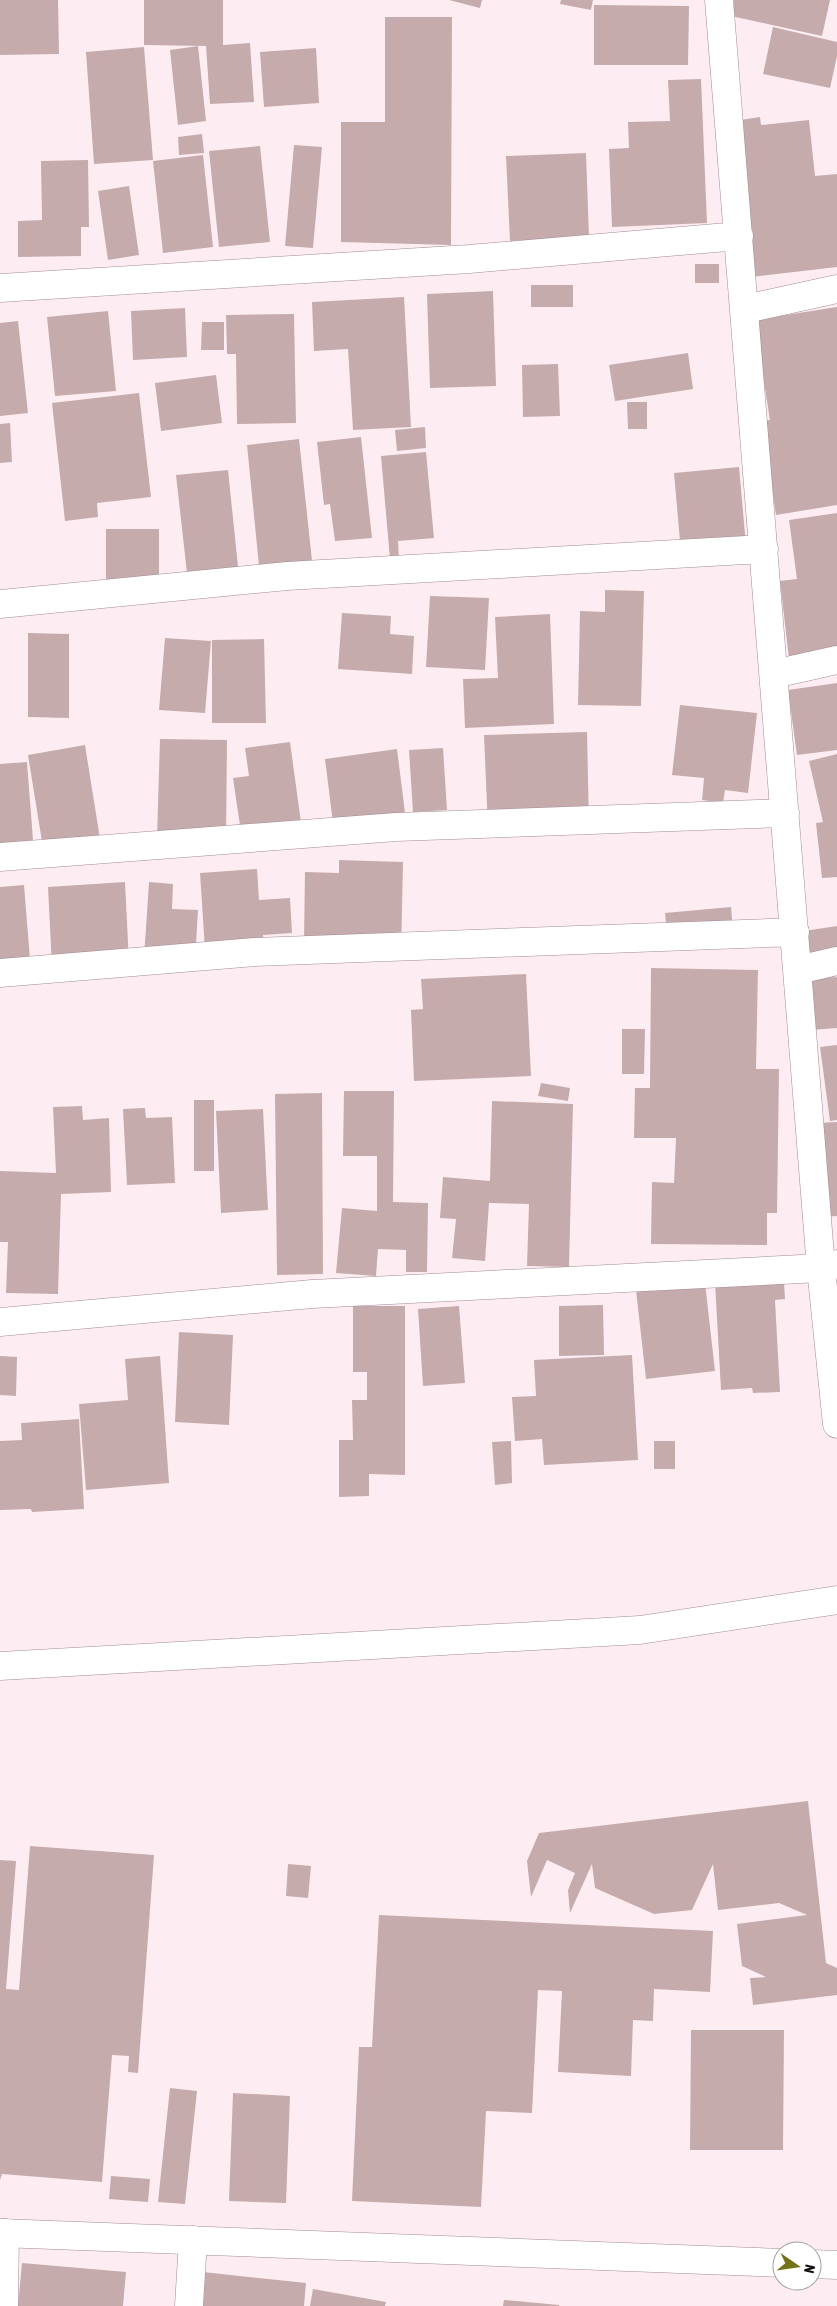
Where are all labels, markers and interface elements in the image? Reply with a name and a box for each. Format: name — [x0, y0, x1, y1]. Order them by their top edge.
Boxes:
north arrow — [772, 2241, 822, 2291]
text: N — [801, 2263, 818, 2275]

